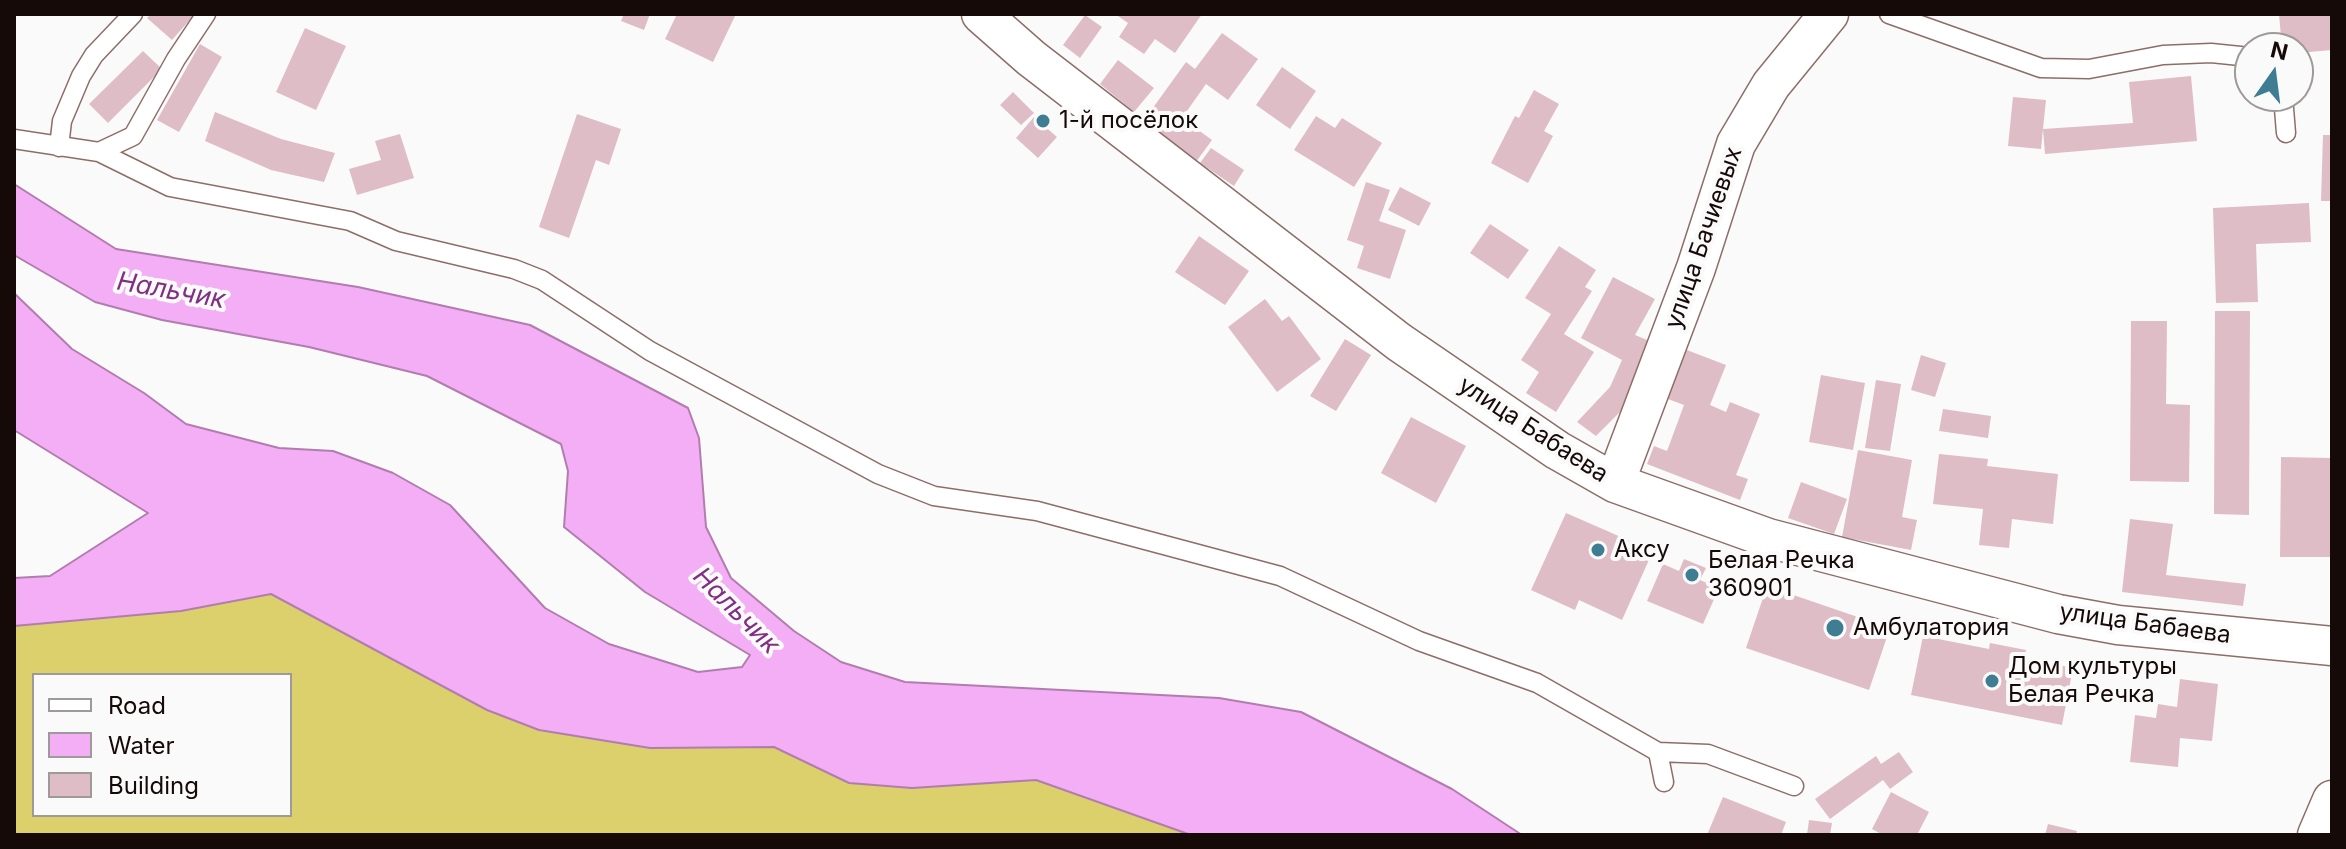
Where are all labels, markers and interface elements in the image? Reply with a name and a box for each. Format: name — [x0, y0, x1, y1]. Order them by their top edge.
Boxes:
north arrow — [2234, 32, 2314, 112]
text: N — [2268, 36, 2291, 65]
place label: 1-й посёлок — [1059, 107, 1198, 135]
marker: 1-й посёлок — [1034, 112, 1052, 130]
street label: улица Бачиевых — [1659, 143, 1749, 333]
water label: Нальчик — [114, 266, 228, 316]
street label: улица Бабаева — [1453, 371, 1613, 489]
place label: Аксу — [1614, 536, 1670, 564]
marker: Аксу — [1589, 541, 1607, 559]
place label: Белая Речка 360901 — [1708, 547, 1855, 603]
water label: Нальчик — [686, 561, 786, 661]
marker: Белая Речка 360901 — [1683, 566, 1701, 584]
street label: улица Бабаева — [2058, 598, 2232, 650]
place label: Амбулатория — [1853, 614, 2009, 642]
marker: Амбулатория — [1824, 617, 1846, 639]
place label: Дом культуры Белая Речка — [2008, 653, 2177, 709]
marker: Дом культуры Белая Речка — [1983, 672, 2001, 690]
legend — [32, 673, 292, 817]
text: Road — [108, 691, 166, 720]
text: Water — [108, 731, 175, 760]
text: Building — [108, 771, 199, 800]

